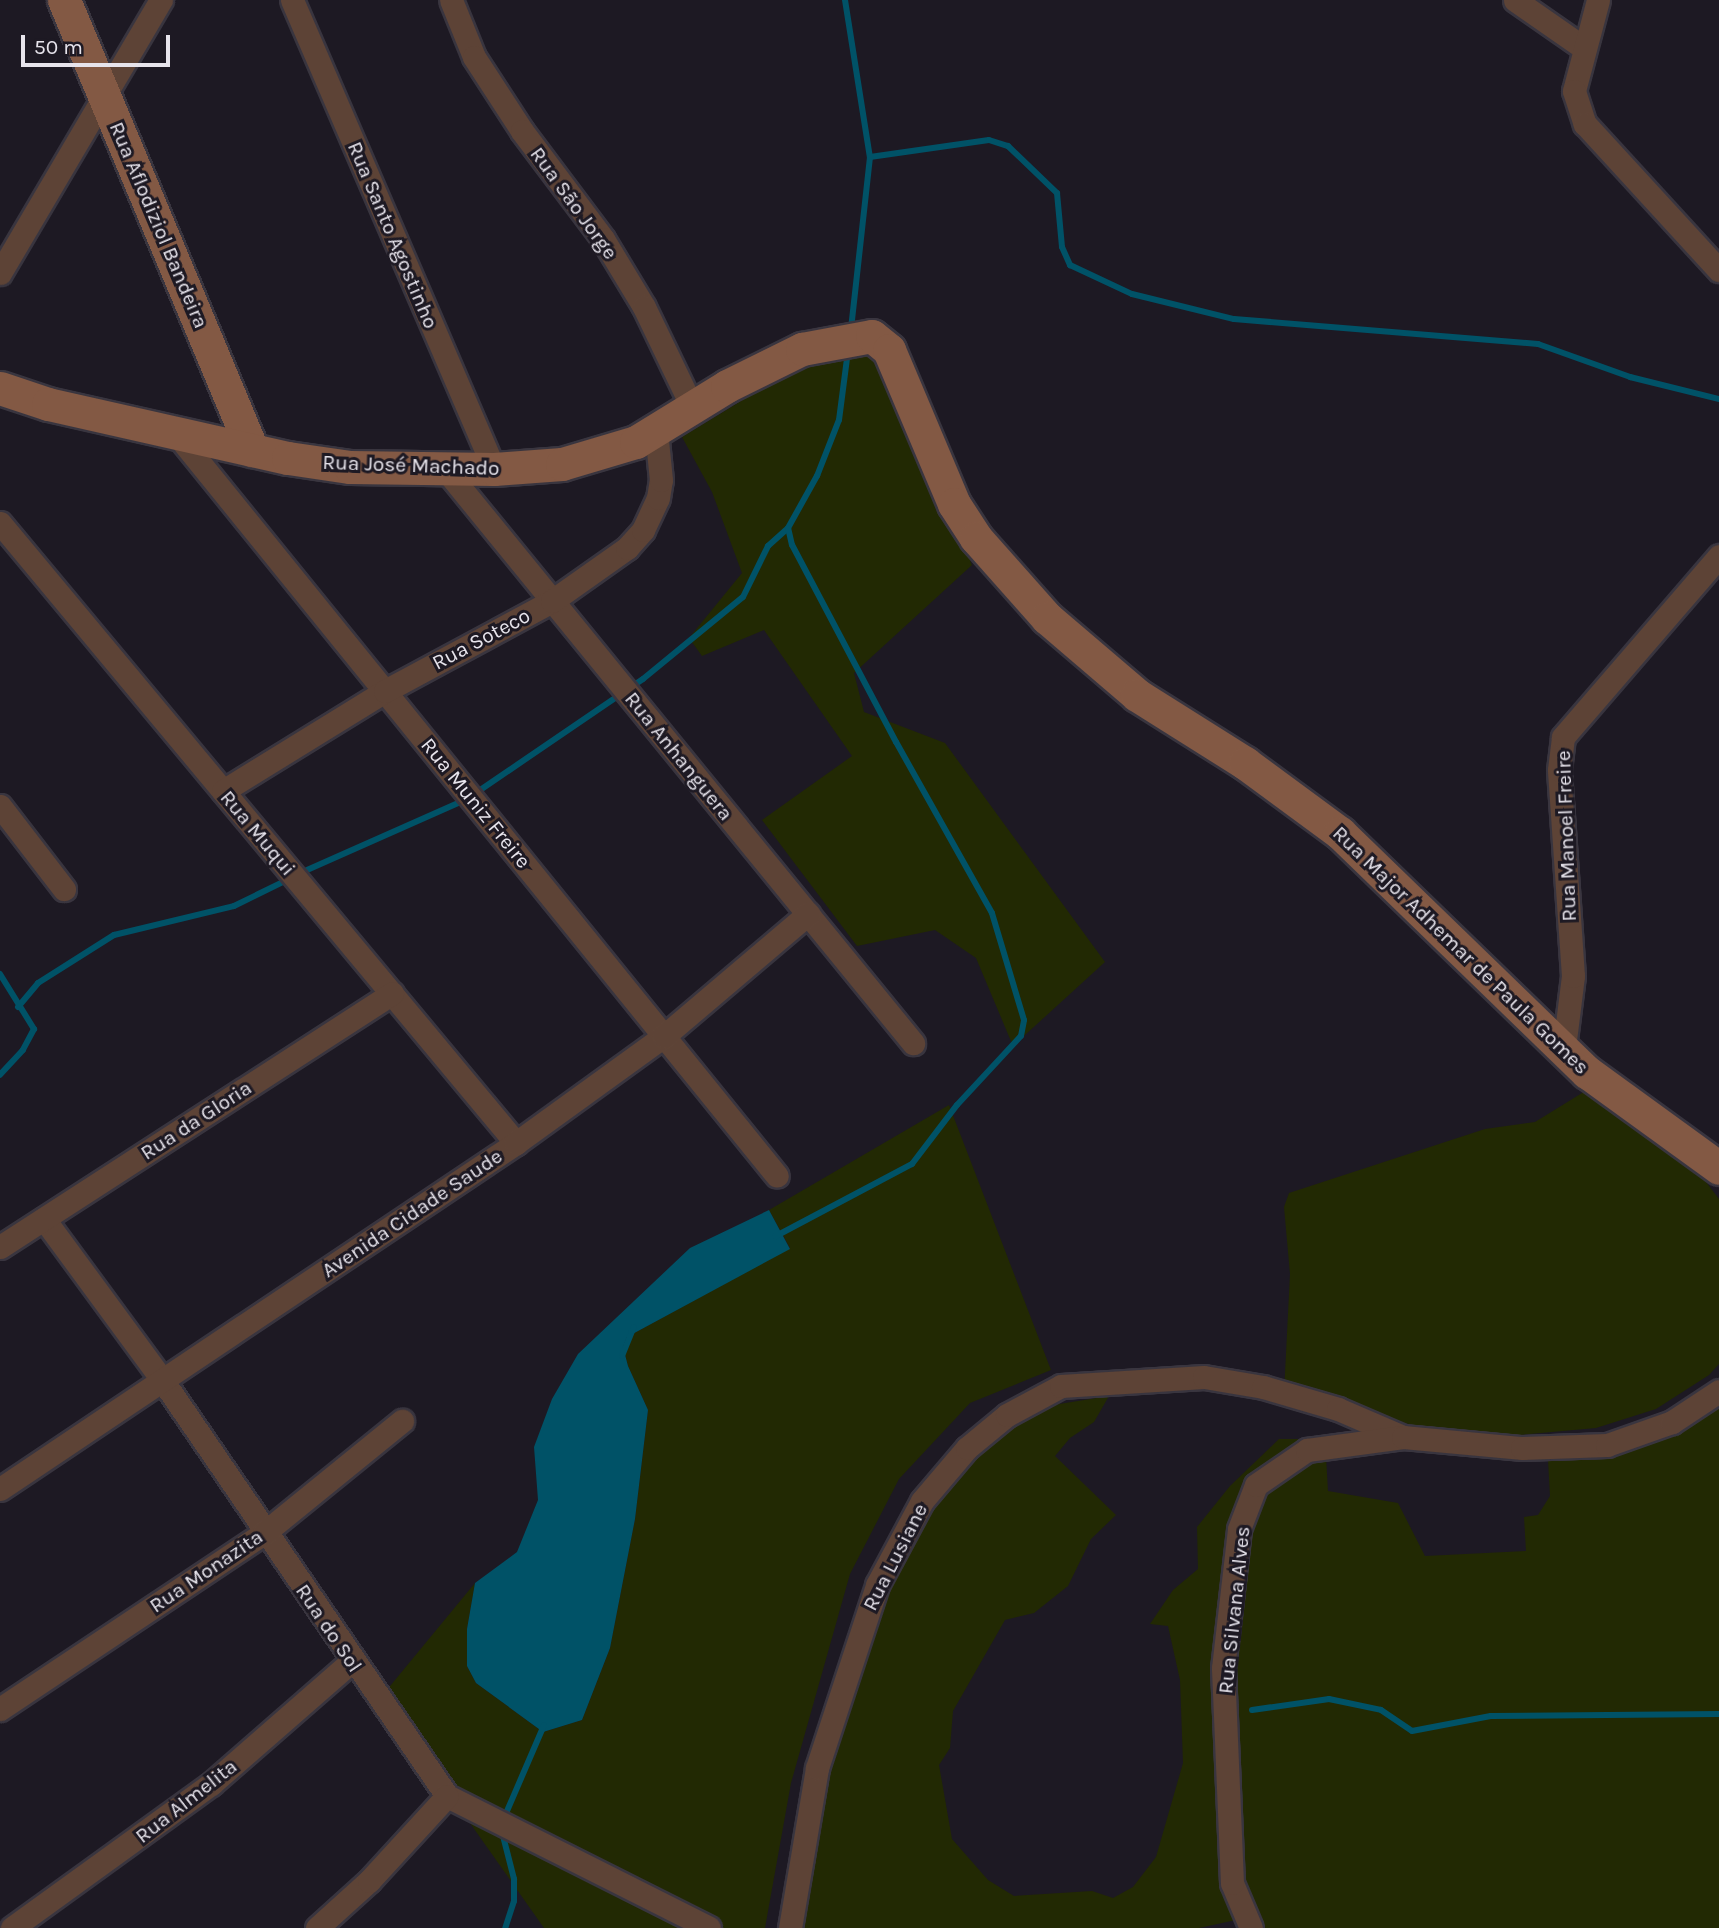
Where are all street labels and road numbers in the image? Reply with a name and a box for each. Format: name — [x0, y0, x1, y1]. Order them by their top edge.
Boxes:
street label: Rua Aflodiziol Bandeira — [104, 118, 214, 332]
street label: Rua Santo Agostinho — [342, 138, 444, 332]
street label: Rua São Jorge — [525, 142, 623, 264]
street label: Rua José Machado — [322, 449, 500, 481]
street label: Rua Soteco — [428, 603, 534, 675]
street label: Rua Anhanguera — [619, 687, 739, 825]
street label: Rua Muniz Freire — [416, 733, 536, 873]
street label: Rua Manoel Freire — [1550, 750, 1582, 922]
street label: Rua Muqui — [215, 785, 301, 881]
street label: Rua Major Adhemar de Paula Gomes — [1327, 820, 1595, 1080]
street label: Rua da Gloria — [136, 1075, 256, 1165]
street label: Avenida Cidade Saude — [317, 1143, 507, 1283]
street label: Rua Lusiane — [857, 1499, 933, 1615]
street label: Rua Monazita — [145, 1524, 267, 1618]
street label: Rua Silvana Alves — [1213, 1525, 1255, 1695]
street label: Rua do Sol — [290, 1579, 368, 1677]
street label: Rua Almelita — [130, 1753, 242, 1849]

